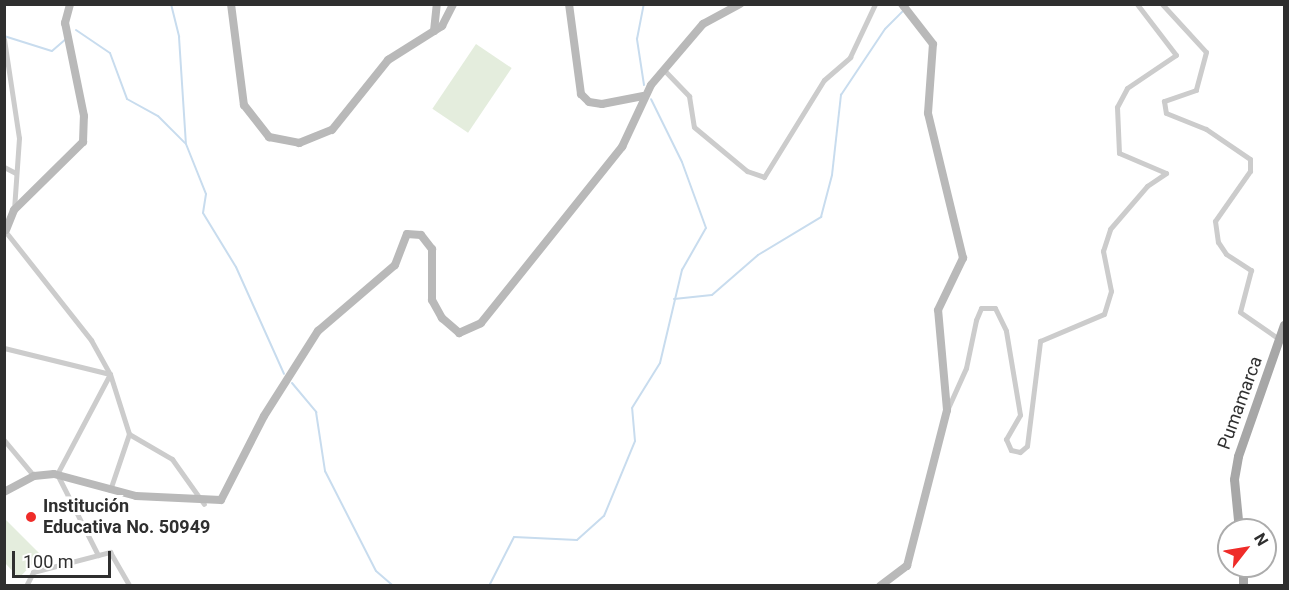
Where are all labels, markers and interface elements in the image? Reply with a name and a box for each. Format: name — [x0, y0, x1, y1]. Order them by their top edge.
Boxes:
street label: Pumamarca — [1213, 353, 1267, 453]
place label: Institución Educativa No. 50949 — [43, 496, 210, 538]
marker: Institución Educativa No. 50949 — [24, 510, 38, 524]
north arrow — [1217, 518, 1277, 578]
text: N — [1250, 530, 1272, 549]
scale bar — [15, 539, 114, 577]
text: 100 m — [23, 551, 74, 572]

